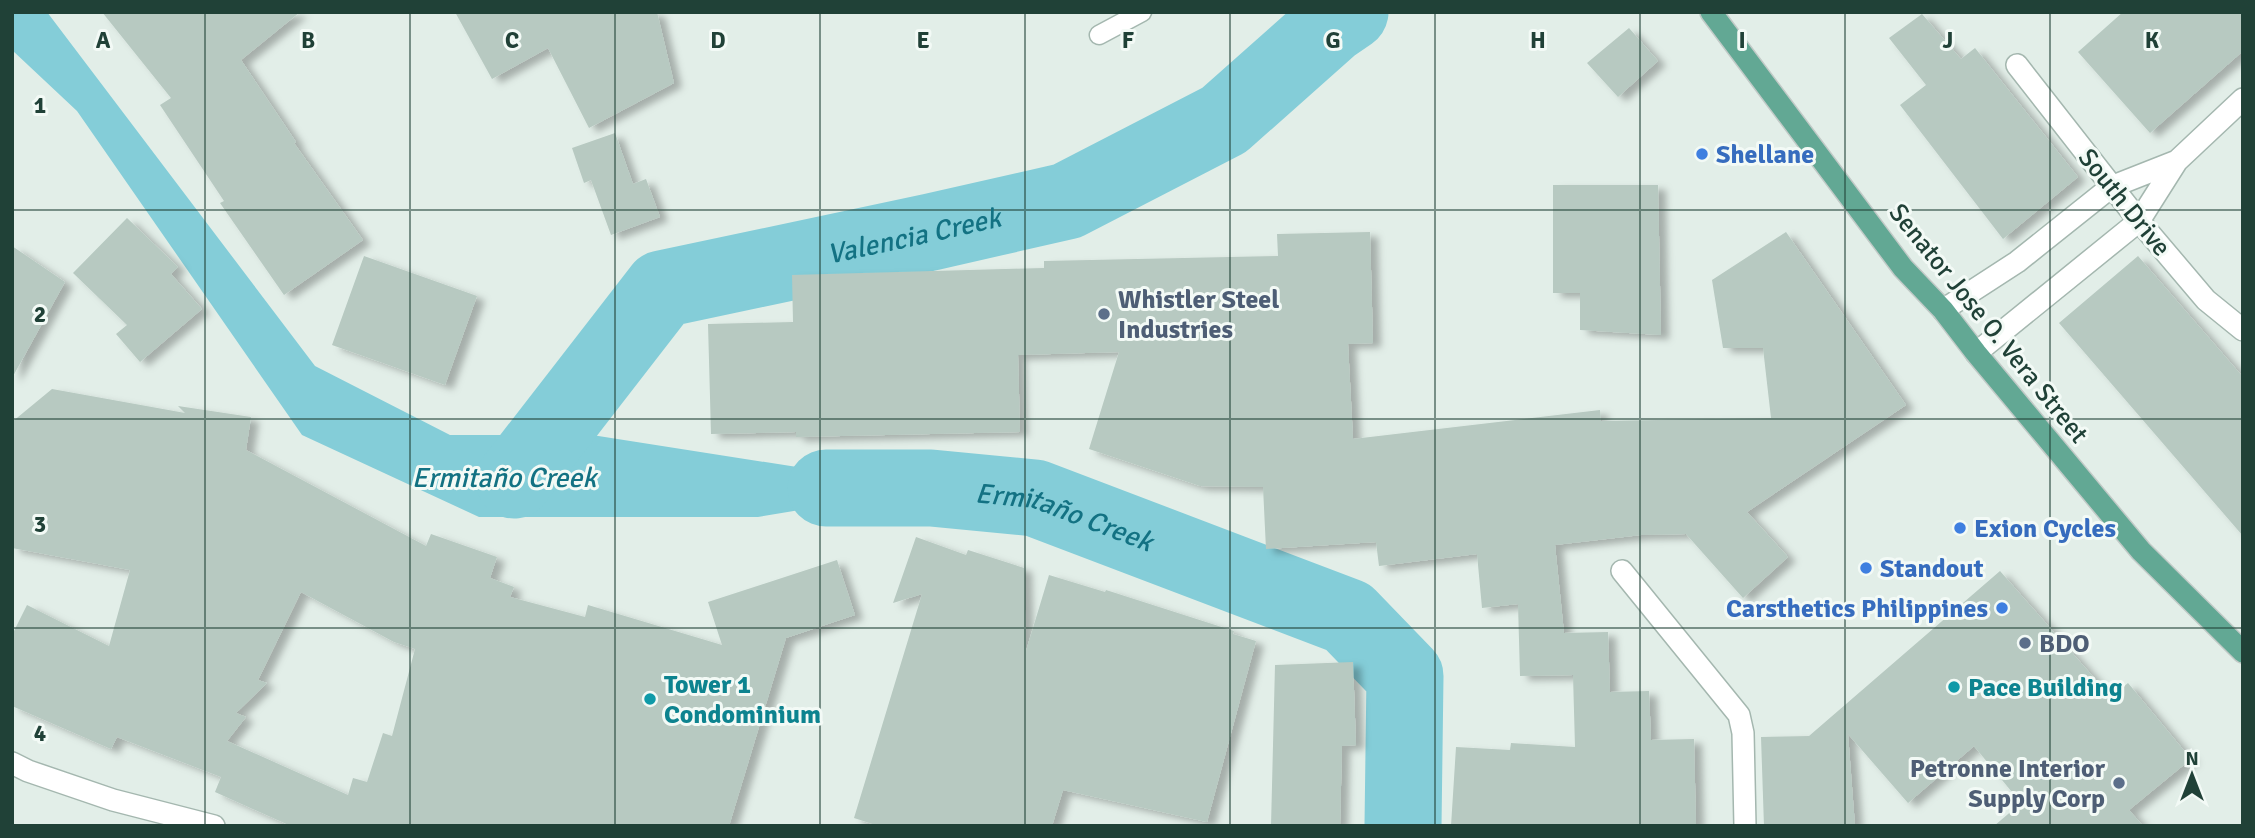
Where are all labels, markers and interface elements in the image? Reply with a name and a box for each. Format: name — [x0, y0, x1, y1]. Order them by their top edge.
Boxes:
text: A — [96, 26, 111, 55]
text: B — [301, 26, 315, 55]
text: C — [505, 26, 519, 55]
text: D — [710, 26, 726, 55]
text: E — [916, 26, 930, 55]
text: F — [1122, 26, 1134, 55]
text: G — [1325, 26, 1341, 55]
text: H — [1530, 26, 1546, 55]
text: I — [1738, 26, 1746, 55]
text: J — [1943, 26, 1953, 55]
text: K — [2145, 26, 2160, 55]
text: 1 — [34, 91, 46, 120]
place label: Shellane — [1716, 139, 1814, 171]
street label: South Drive — [2071, 142, 2177, 263]
marker: Shellane — [1694, 146, 1710, 162]
street label: Senator Jose O. Vera Street — [1882, 197, 2095, 450]
water label: Valencia Creek — [824, 200, 1007, 272]
place label: Whistler Steel Industries — [1118, 284, 1279, 346]
text: 2 — [34, 300, 46, 329]
marker: Whistler Steel Industries — [1096, 306, 1112, 322]
water label: Ermitaño Creek — [412, 461, 599, 495]
water label: Ermitaño Creek — [974, 476, 1160, 560]
text: 3 — [34, 510, 46, 539]
place label: Exion Cycles — [1974, 513, 2116, 545]
marker: Exion Cycles — [1952, 520, 1968, 536]
place label: Standout — [1880, 553, 1984, 585]
marker: Standout — [1858, 560, 1874, 576]
place label: Carsthetics Philippines — [1726, 593, 1988, 625]
marker: Carsthetics Philippines — [1994, 600, 2010, 616]
place label: BDO — [2039, 628, 2090, 660]
marker: BDO — [2017, 635, 2033, 651]
place label: Tower 1 Condominium — [664, 669, 821, 731]
place label: Pace Building — [1968, 672, 2123, 704]
marker: Pace Building — [1946, 679, 1962, 695]
marker: Tower 1 Condominium — [642, 691, 658, 707]
text: 4 — [34, 719, 46, 748]
north arrow — [2157, 740, 2227, 810]
text: N — [2185, 747, 2199, 771]
place label: Petronne Interior Supply Corp — [1910, 753, 2106, 815]
marker: Petronne Interior Supply Corp — [2111, 775, 2127, 791]

